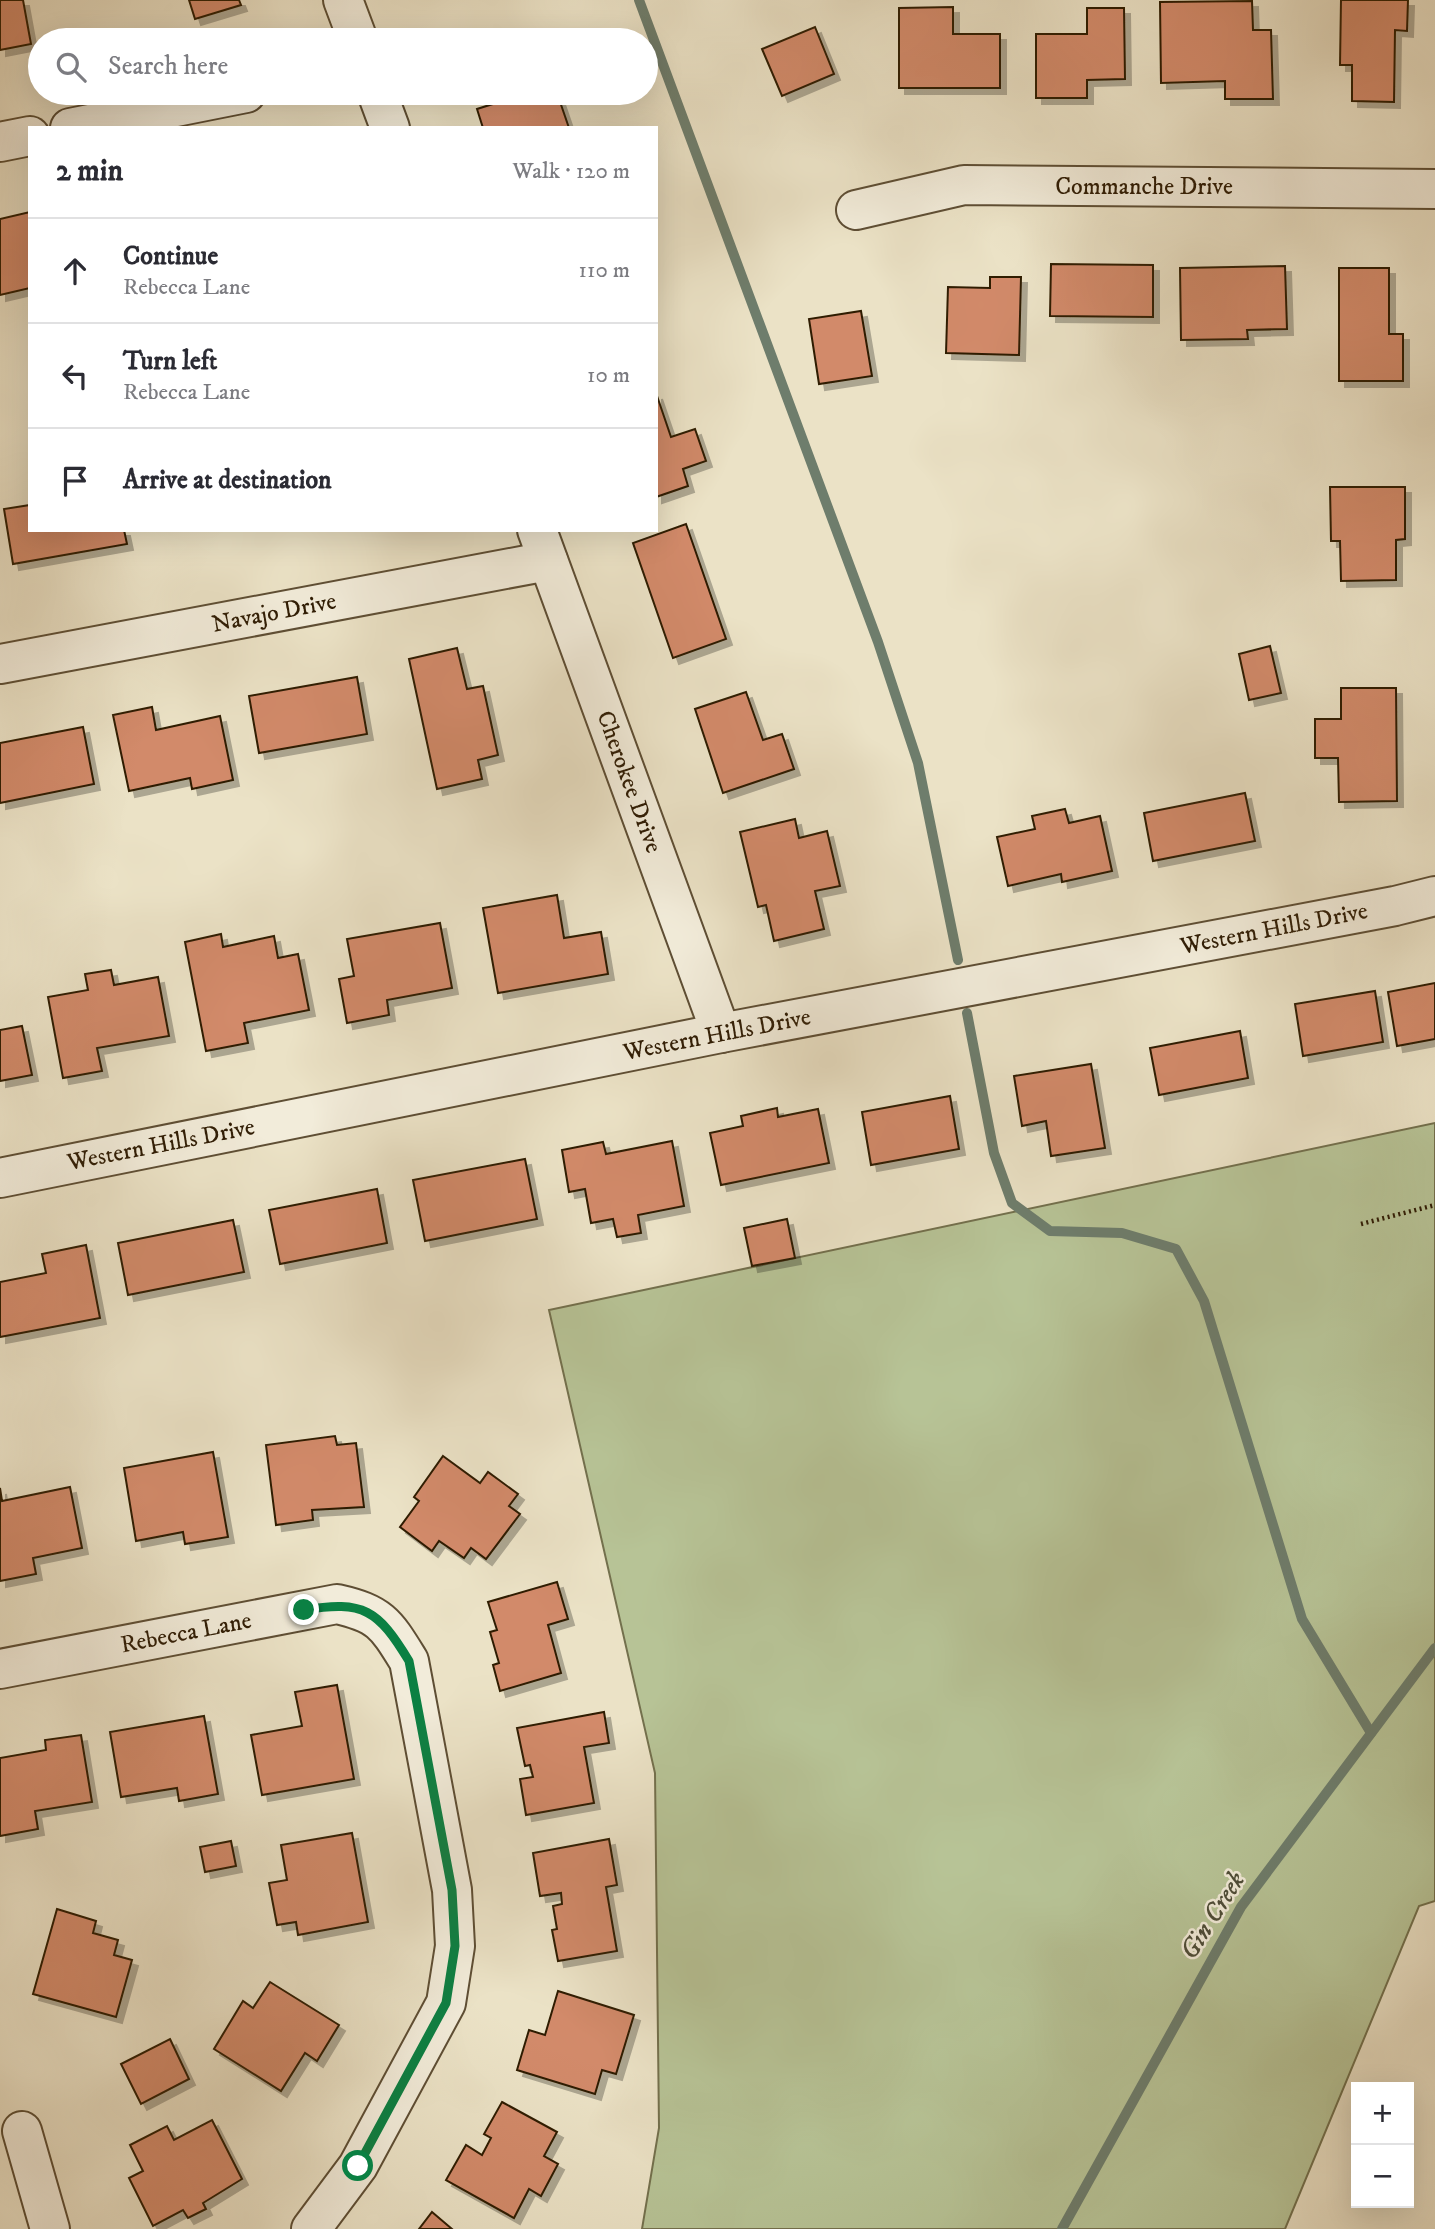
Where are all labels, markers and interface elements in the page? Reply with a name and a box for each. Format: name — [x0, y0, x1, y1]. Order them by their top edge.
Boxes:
search box — [28, 28, 658, 105]
icon: search — [52, 48, 90, 86]
text: Search here — [108, 50, 228, 83]
text: 2 min — [56, 153, 123, 190]
text: Walk · 120 m — [512, 157, 630, 186]
street label: Commanche Drive — [1055, 172, 1233, 202]
text: Continue — [123, 240, 218, 273]
icon: ahead — [56, 252, 94, 290]
text: 110 m — [579, 256, 630, 285]
text: Rebecca Lane — [123, 273, 250, 302]
text: Turn left — [123, 345, 217, 378]
icon: left — [56, 357, 94, 395]
text: 10 m — [587, 361, 630, 390]
text: Rebecca Lane — [123, 378, 250, 407]
icon: arrive — [56, 462, 94, 500]
text: Arrive at destination — [123, 464, 332, 497]
street label: Navajo Drive — [209, 586, 339, 640]
street label: Cherokee Drive — [589, 707, 669, 857]
street label: Western Hills Drive — [1177, 896, 1370, 962]
street label: Western Hills Drive — [620, 1002, 813, 1068]
street label: Western Hills Drive — [64, 1112, 257, 1178]
route end — [288, 1594, 319, 1625]
street label: Rebecca Lane — [118, 1606, 254, 1660]
water label: Gin Creek — [1173, 1866, 1253, 1966]
map controls — [1351, 2082, 1414, 2208]
button: + — [1351, 2082, 1414, 2145]
button: − — [1351, 2145, 1414, 2208]
route start — [342, 2150, 373, 2181]

